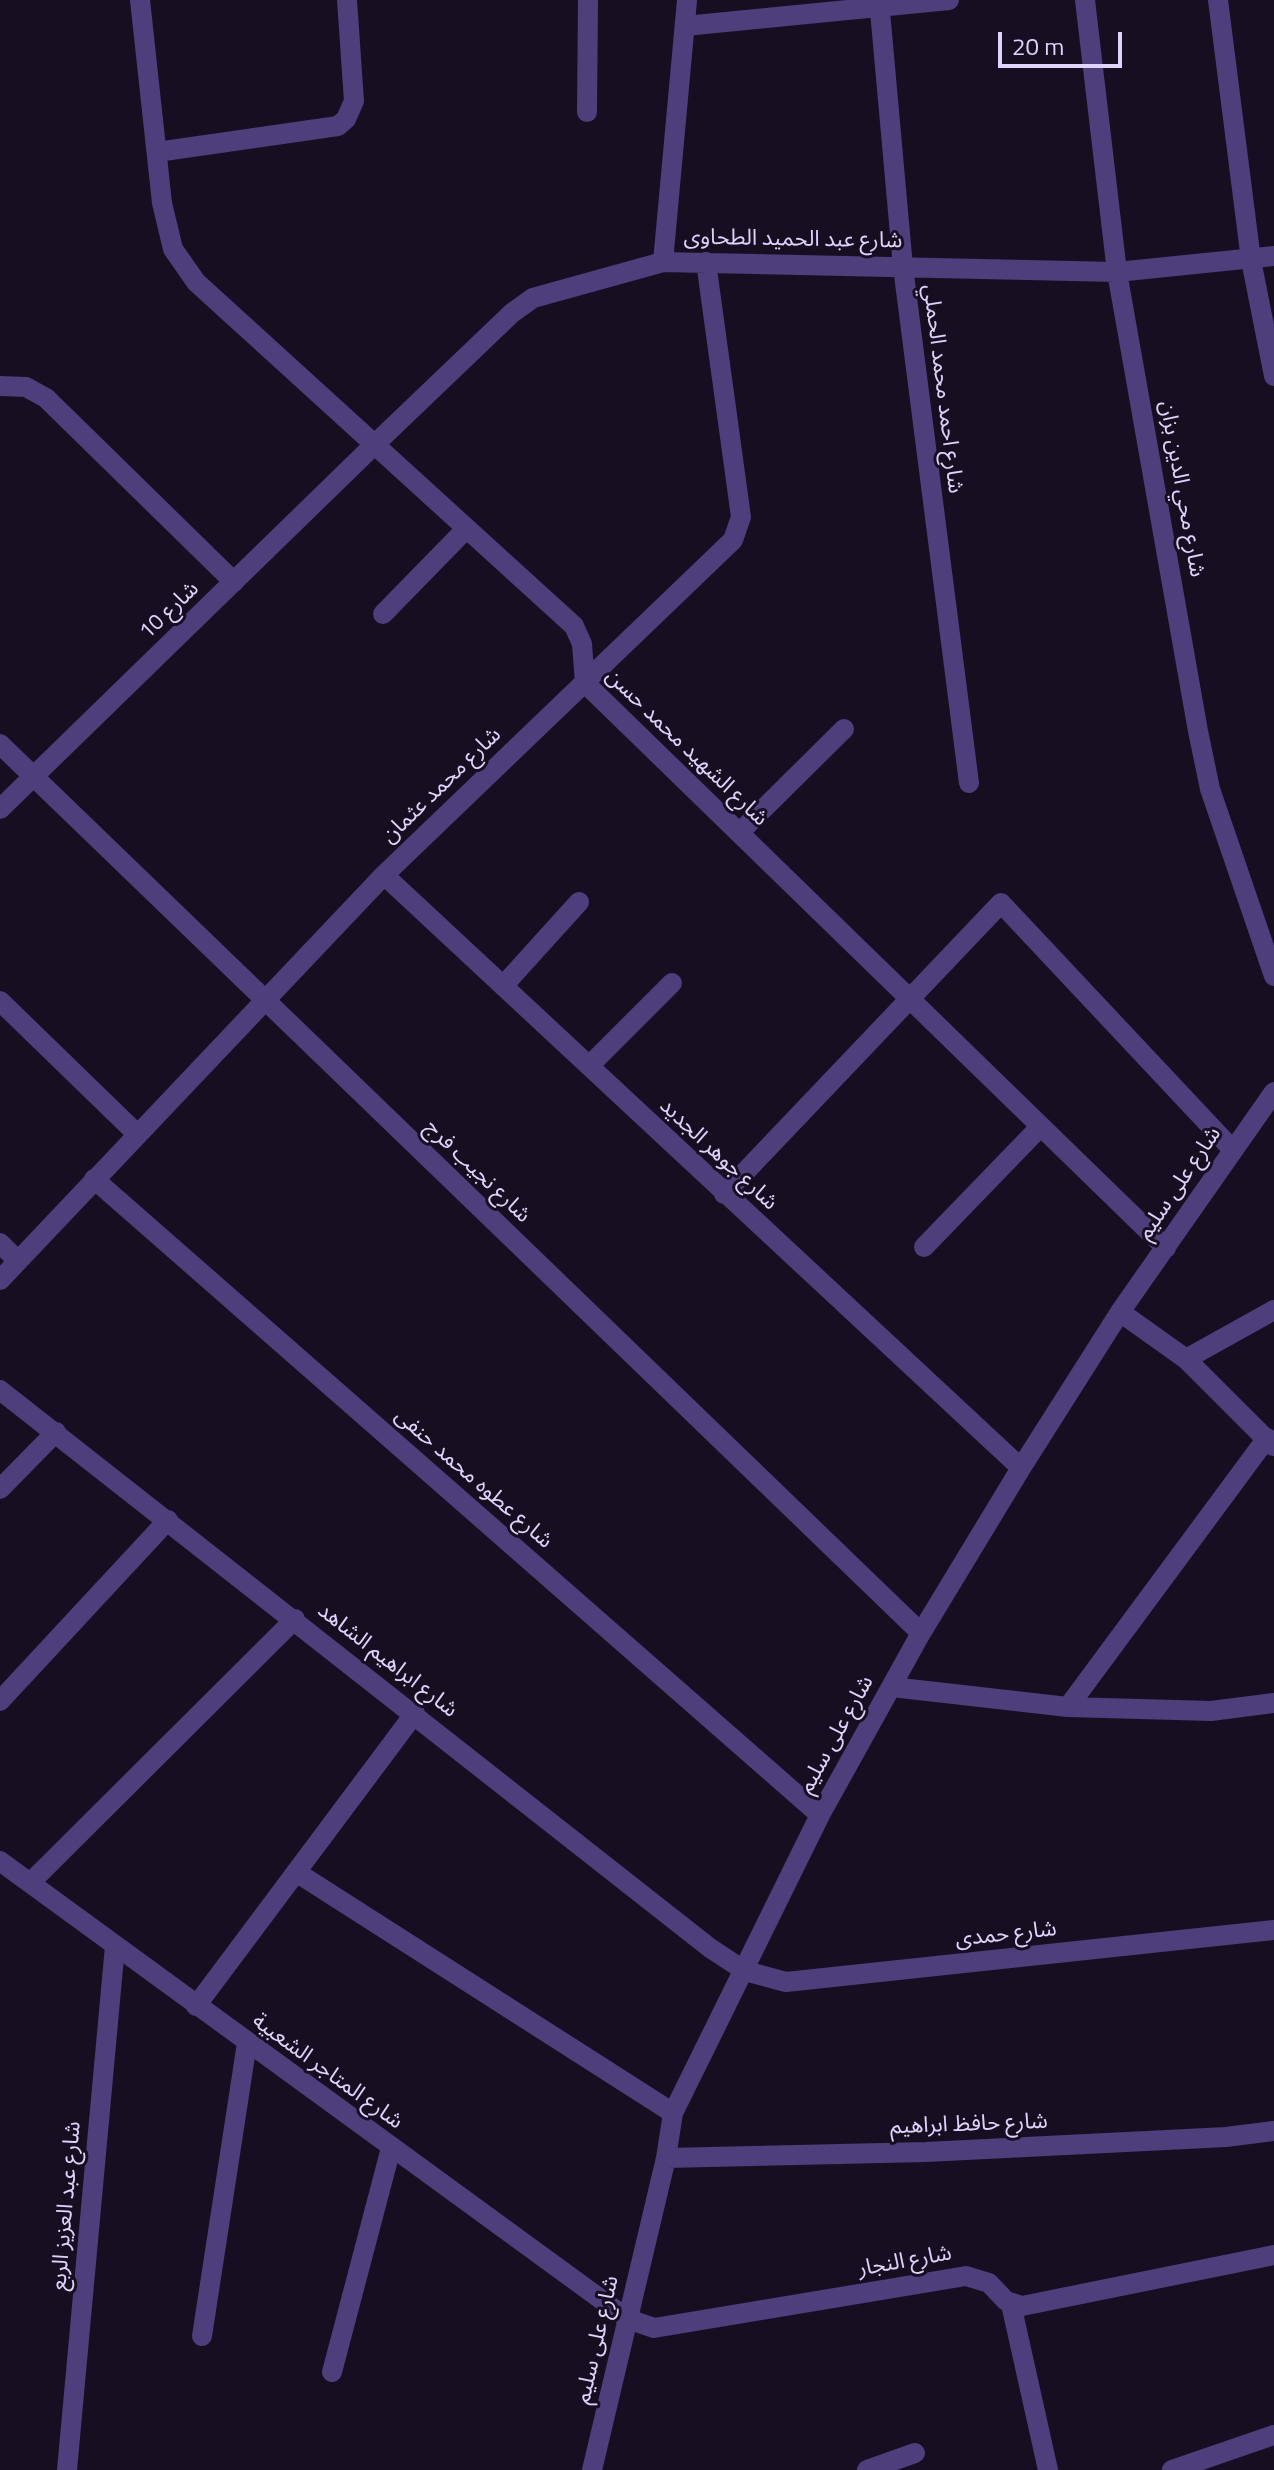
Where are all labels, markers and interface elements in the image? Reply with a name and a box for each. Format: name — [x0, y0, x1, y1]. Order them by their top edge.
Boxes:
scale bar — [1002, 16, 1126, 66]
text: 20 m — [1012, 28, 1064, 64]
street label: شارع عبد الحميد الطحاوى — [683, 225, 903, 255]
street label: شارع احمد محمد الحملي — [916, 283, 968, 495]
street label: شارع محي الدين بزان — [1152, 399, 1210, 579]
street label: شارع 10 — [135, 576, 205, 646]
street label: شارع الشهيد محمد حسن — [599, 664, 773, 832]
street label: شارع محمد عثمان — [377, 722, 507, 850]
street label: شارع جوهر الجديد — [653, 1093, 783, 1217]
street label: شارع نجيب فرج — [418, 1115, 536, 1229]
street label: شارع على سليم — [1132, 1122, 1228, 1246]
street label: شارع عطوه محمد حنفى — [389, 1403, 557, 1555]
street label: شارع ابراهيم الشاهد — [312, 1598, 462, 1724]
street label: شارع على سليم — [794, 1671, 880, 1799]
street label: شارع حمدى — [954, 1917, 1058, 1953]
street label: شارع المتاجر الشعبية — [246, 2008, 408, 2136]
street label: شارع حافظ ابراهيم — [890, 2109, 1048, 2141]
street label: شارع عبد العزيز الربع — [46, 2120, 88, 2292]
street label: شارع النجار — [856, 2241, 954, 2283]
street label: شارع على سليم — [570, 2273, 626, 2407]

